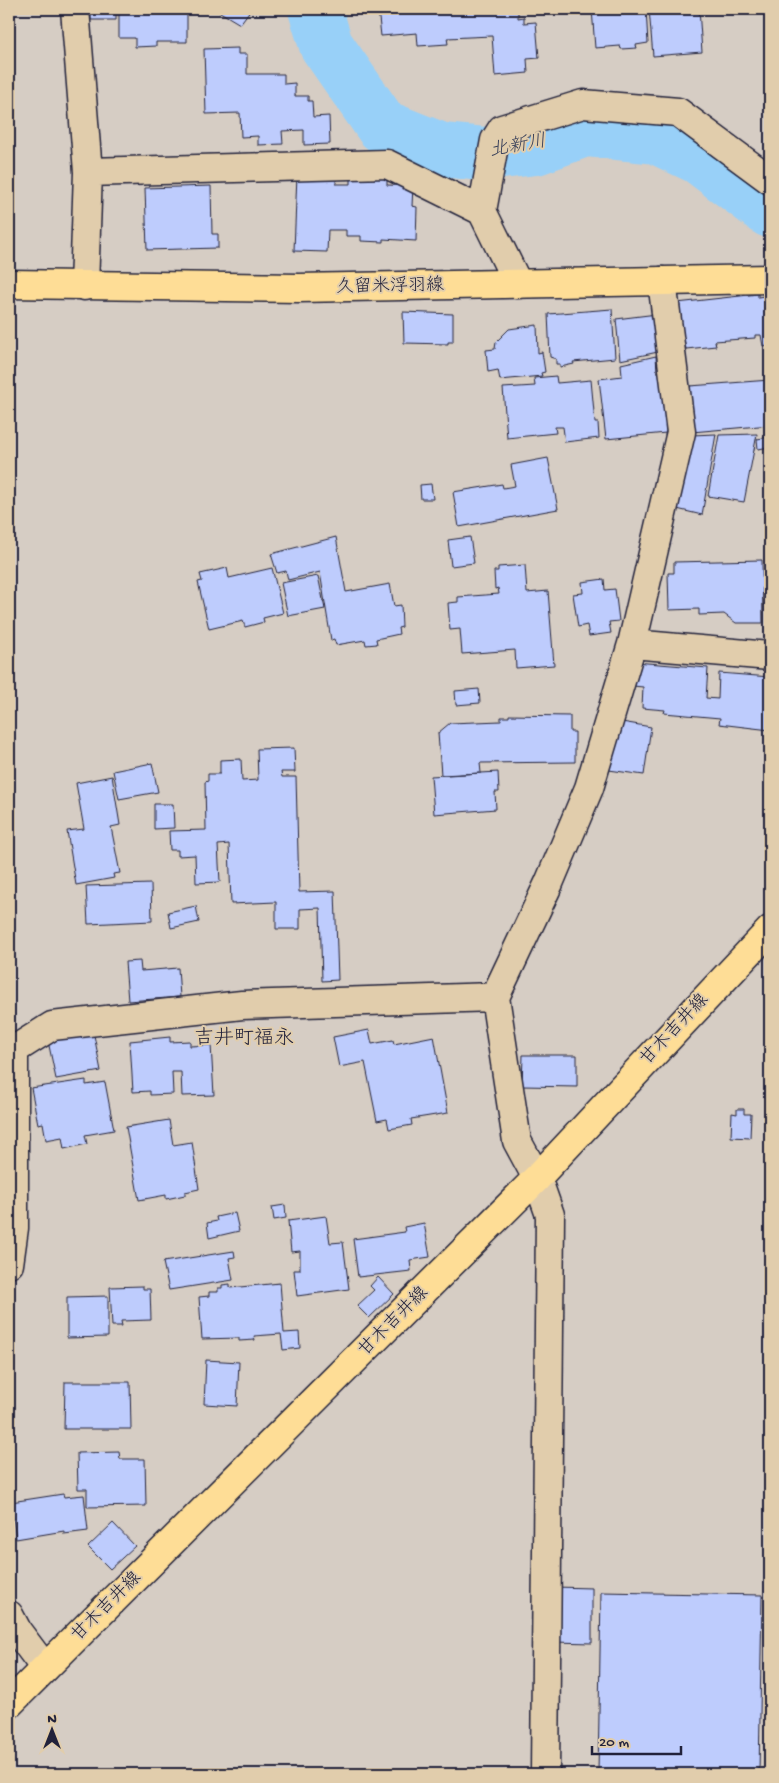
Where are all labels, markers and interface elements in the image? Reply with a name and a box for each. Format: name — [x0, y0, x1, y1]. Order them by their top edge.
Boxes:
water label: 北新川 — [488, 131, 548, 163]
street label: 久留米浮羽線 — [336, 275, 444, 298]
street label: 甘木吉井線 — [636, 989, 713, 1070]
district label: 吉井町福永 — [194, 1026, 294, 1051]
street label: 甘木吉井線 — [354, 1282, 433, 1361]
street label: 甘木吉井線 — [67, 1567, 146, 1646]
north arrow — [28, 1706, 78, 1756]
text: N — [47, 1711, 57, 1728]
scale bar — [592, 1723, 680, 1755]
text: 20 m — [599, 1734, 629, 1752]

